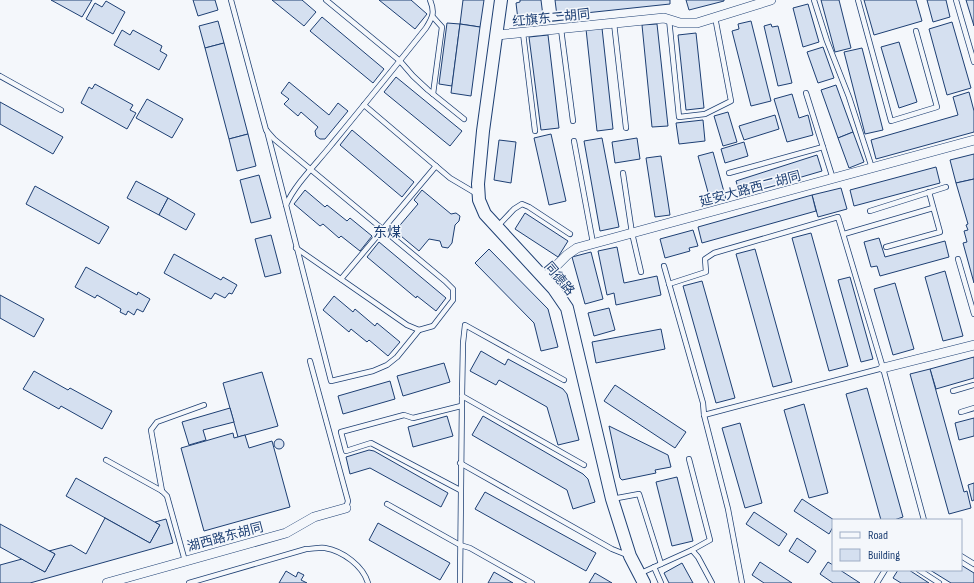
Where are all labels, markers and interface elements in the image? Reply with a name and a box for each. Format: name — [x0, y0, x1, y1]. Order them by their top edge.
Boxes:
street label: 红旗东二胡同 — [511, 6, 591, 30]
street label: 延安大路西二胡同 — [698, 168, 803, 210]
district label: 东煤 — [373, 224, 401, 241]
street label: 同德路 — [541, 259, 578, 299]
street label: 湖西路东胡同 — [186, 519, 265, 555]
legend — [832, 519, 962, 571]
text: Road — [868, 528, 888, 543]
text: Building — [868, 548, 900, 563]

